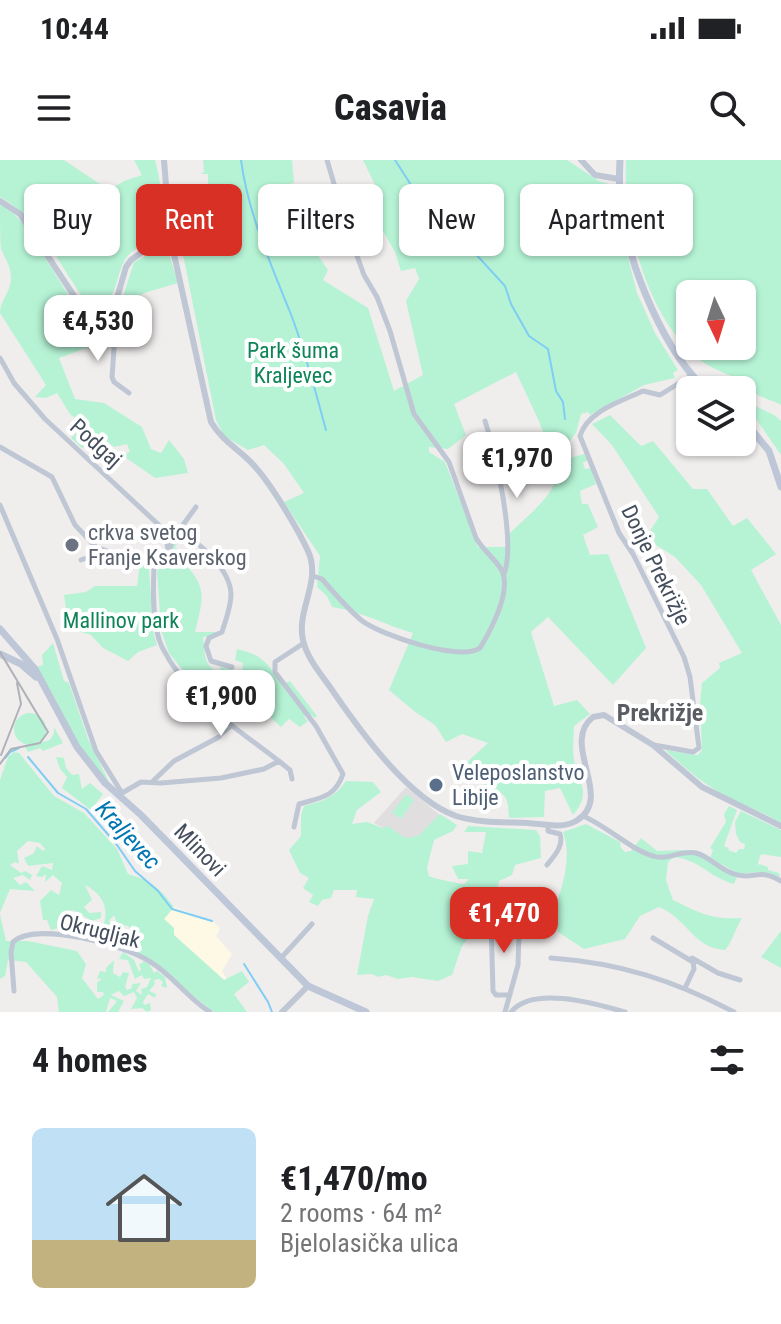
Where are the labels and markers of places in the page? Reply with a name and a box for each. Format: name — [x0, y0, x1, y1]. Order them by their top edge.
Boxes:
pin: €4,530 — [33, 295, 163, 363]
pin: €1,970 — [452, 432, 582, 500]
place label: crkva svetog Franje Ksaverskog — [88, 520, 247, 570]
marker: crkva svetog Franje Ksaverskog — [63, 536, 81, 554]
pin: €1,900 — [156, 670, 286, 738]
place label: Veleposlanstvo Libije — [452, 760, 585, 810]
marker: Veleposlanstvo Libije — [427, 776, 445, 794]
pin: €1,470 — [439, 887, 569, 955]

